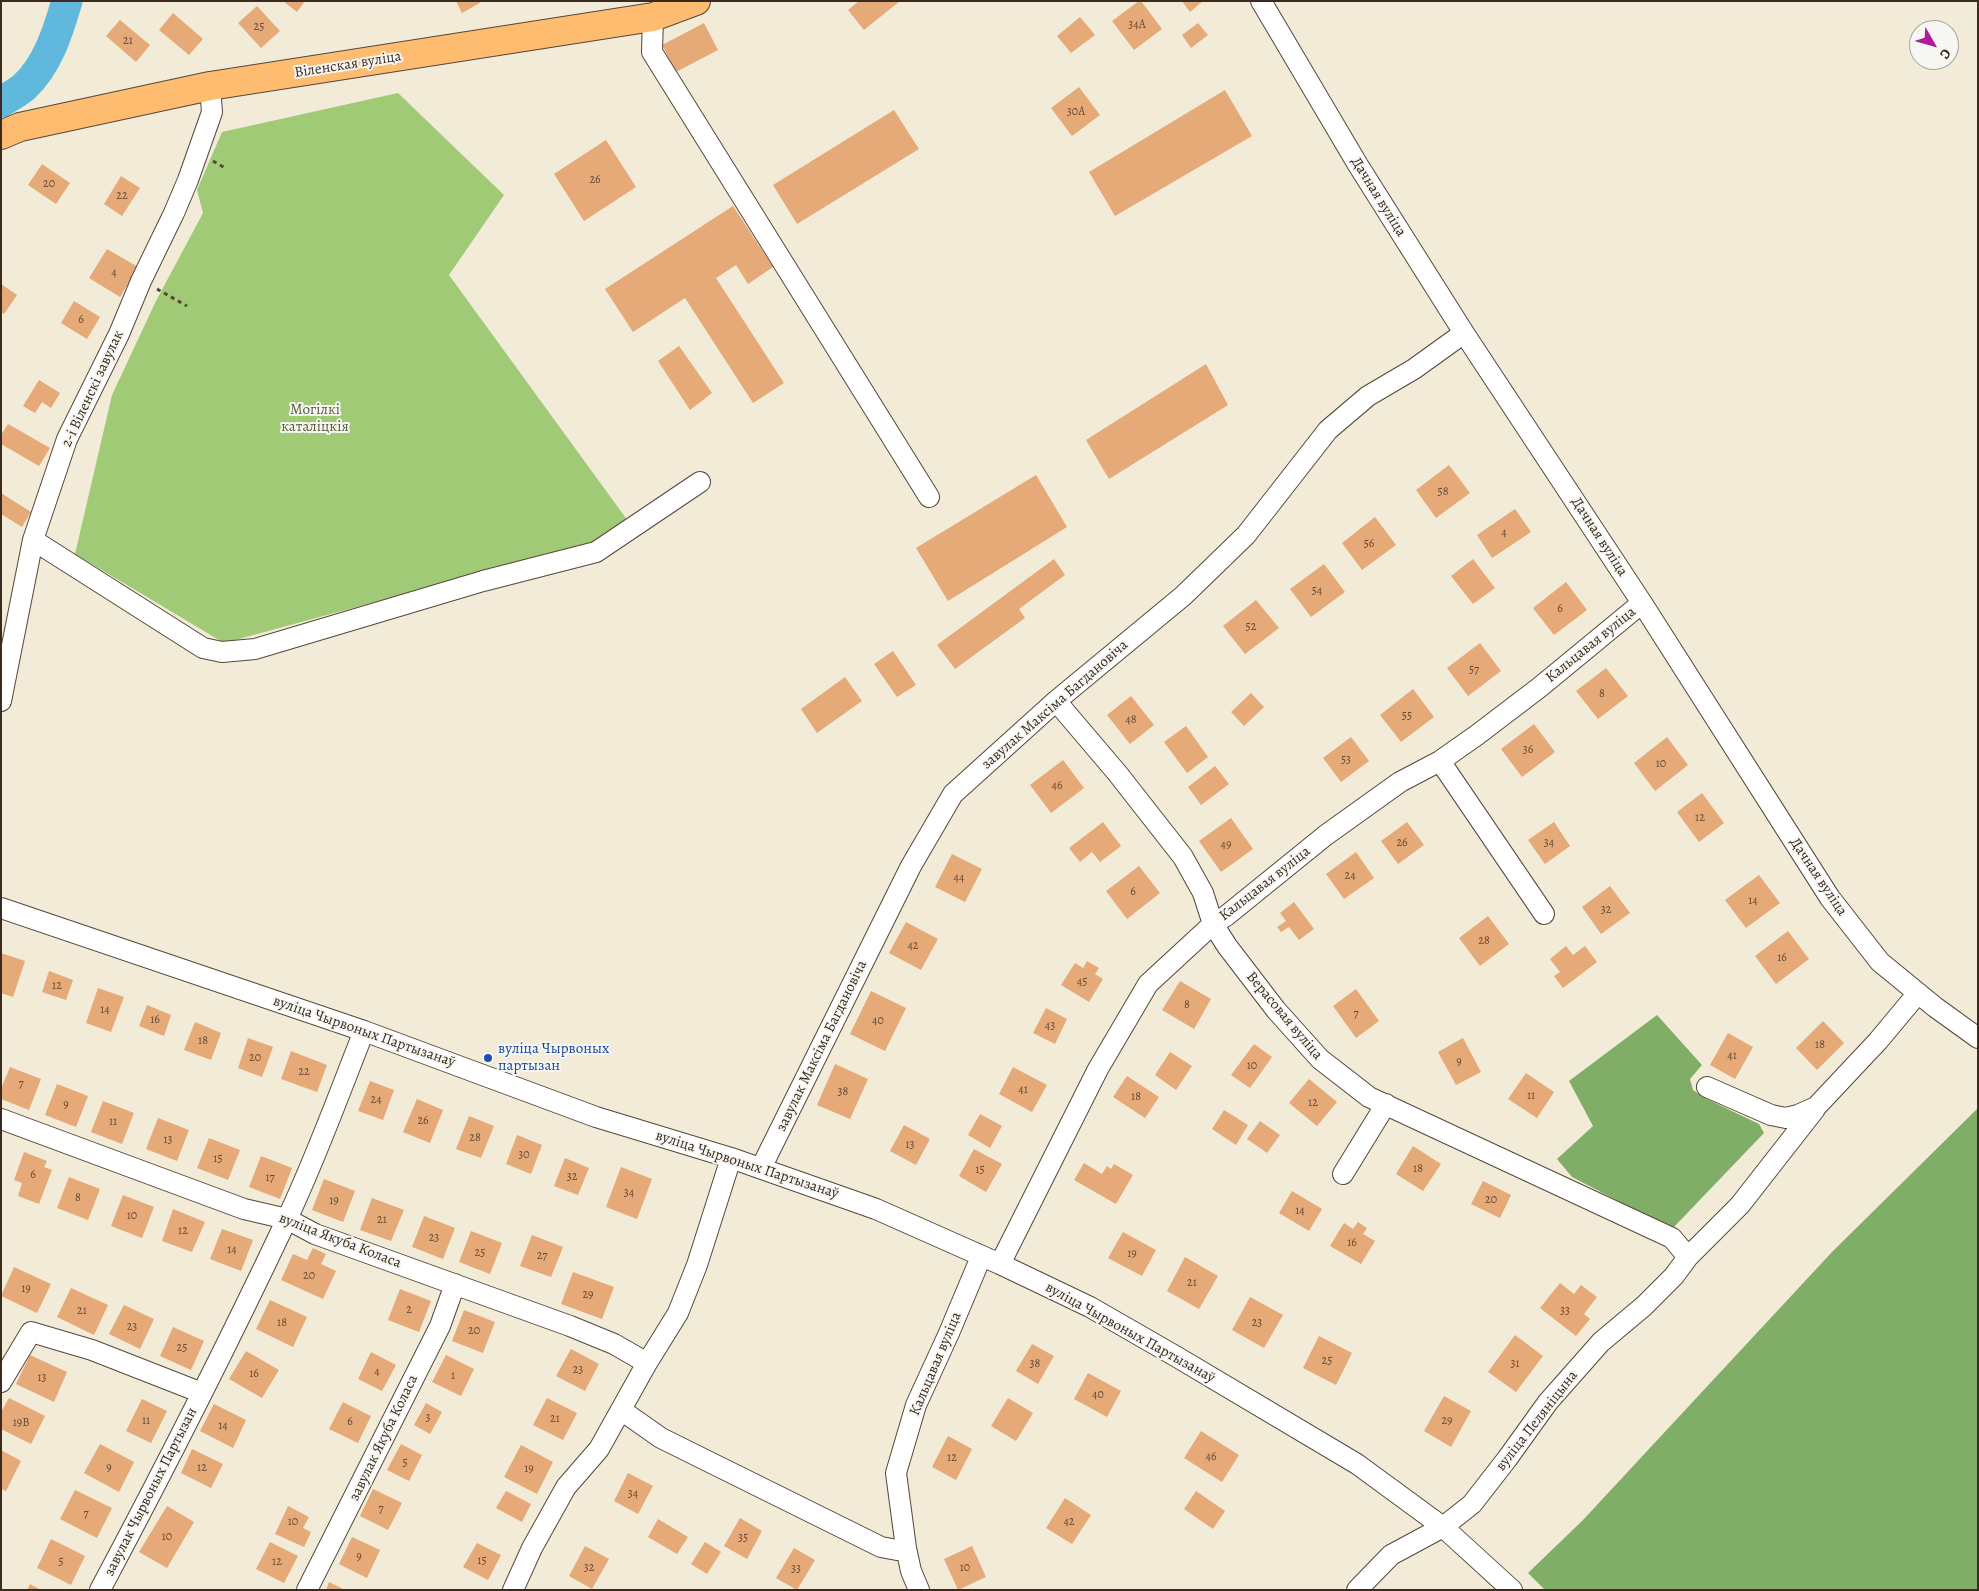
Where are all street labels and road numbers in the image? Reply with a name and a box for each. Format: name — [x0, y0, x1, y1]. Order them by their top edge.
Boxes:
street label: Віленская вуліца — [293, 48, 403, 82]
street label: Дачная вуліца — [1346, 154, 1410, 240]
street label: 2-і Віленскі завулак — [58, 328, 128, 450]
street label: Дачная вуліца — [1567, 494, 1631, 580]
street label: Кальцавая вуліца — [1542, 603, 1640, 687]
street label: завулак Максіма Багдановіча — [978, 636, 1132, 774]
street label: Дачная вуліца — [1785, 834, 1851, 920]
street label: Кальцавая вуліца — [1216, 843, 1314, 925]
street label: завулак Максіма Багдановіча — [773, 957, 871, 1135]
street label: Верасовая вуліца — [1242, 968, 1326, 1064]
street label: вуліца Чырвоных Партызанаў — [270, 992, 458, 1072]
street label: вуліца Чырвоных Партызанаў — [653, 1127, 841, 1203]
street label: вуліца Якуба Коласа — [276, 1209, 404, 1273]
street label: вуліца Чырвоных Партызанаў — [1042, 1279, 1218, 1387]
street label: Кальцавая вуліца — [906, 1310, 966, 1418]
street label: вуліца Пеляніцына — [1492, 1367, 1582, 1475]
street label: завулак Якуба Коласа — [346, 1372, 422, 1504]
street label: завулак Чырвоных Партызан — [101, 1405, 201, 1579]

